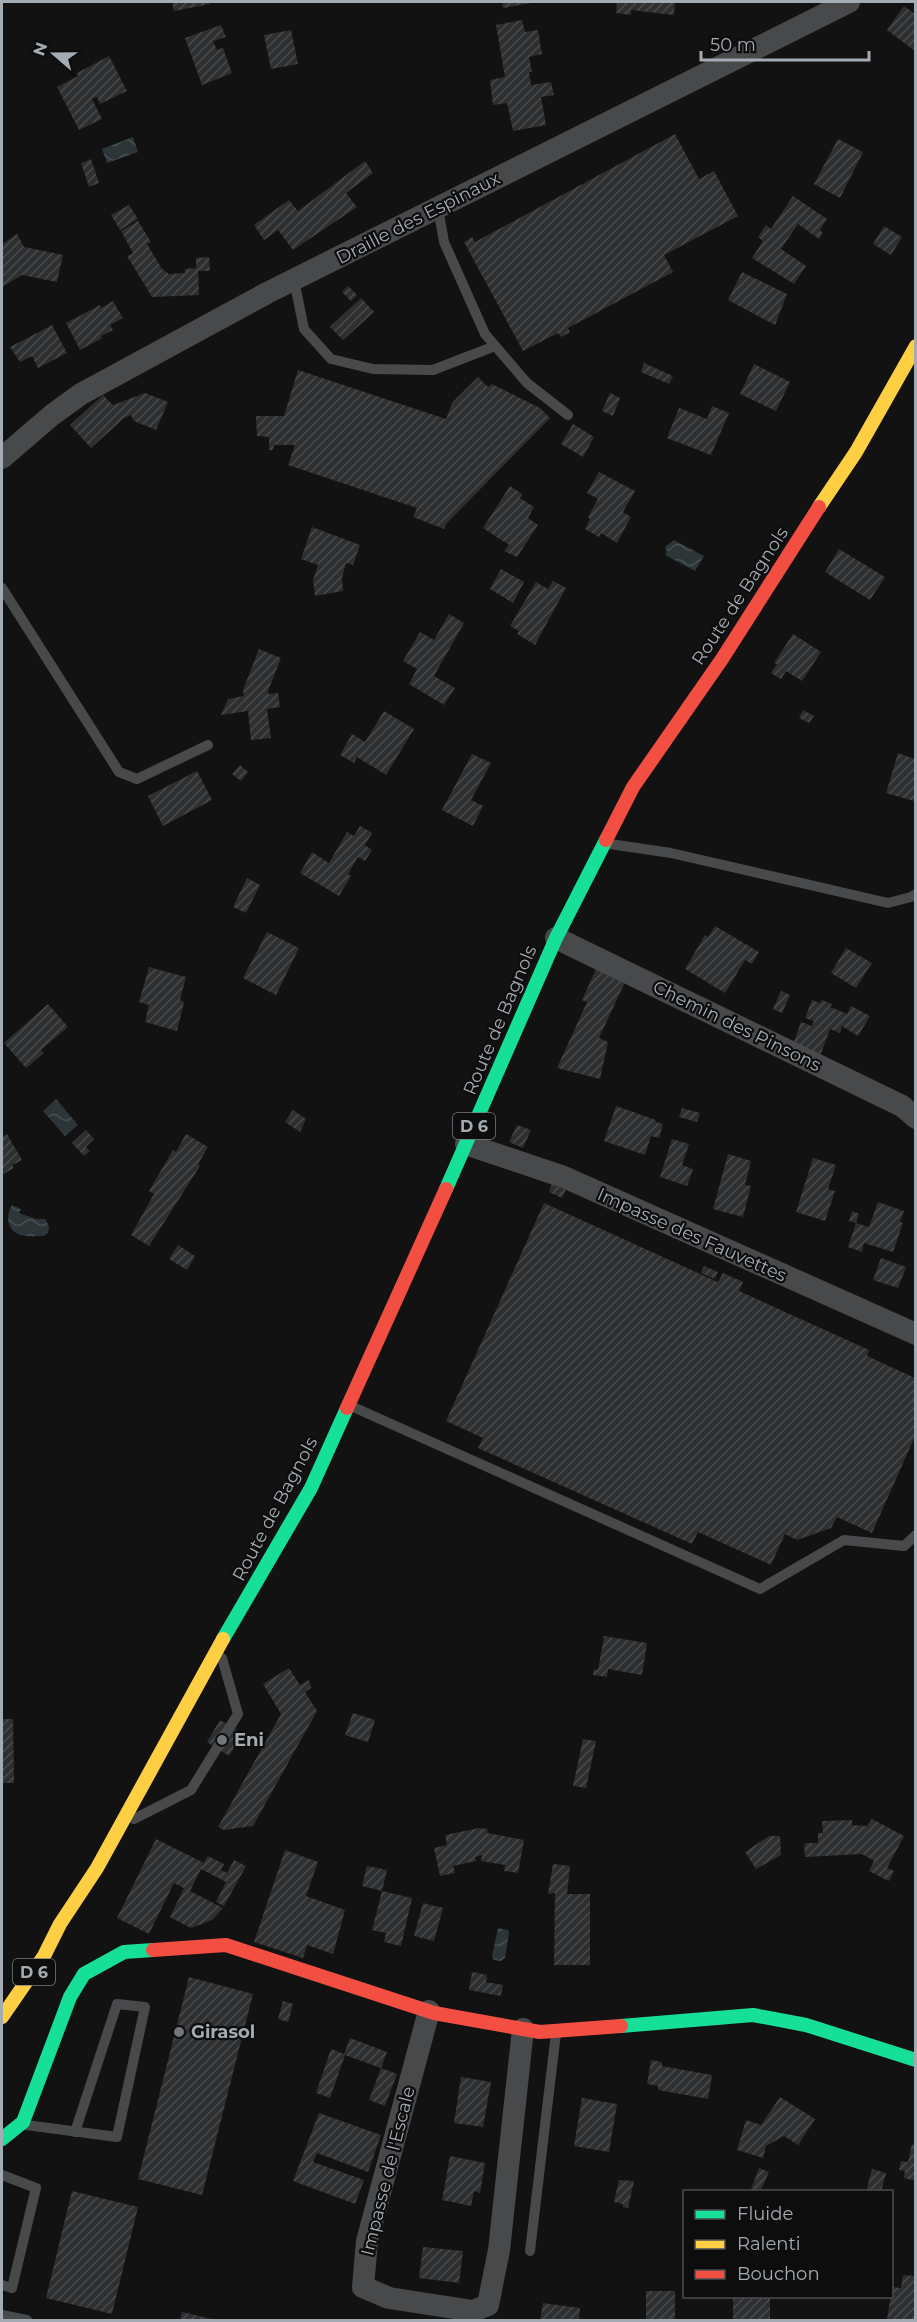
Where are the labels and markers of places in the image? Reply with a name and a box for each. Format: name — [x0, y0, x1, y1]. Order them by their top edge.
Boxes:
place label: Eni — [234, 1729, 264, 1751]
marker: Eni — [215, 1733, 229, 1747]
place label: Girasol — [191, 2021, 255, 2043]
marker: Girasol — [172, 2025, 186, 2039]

